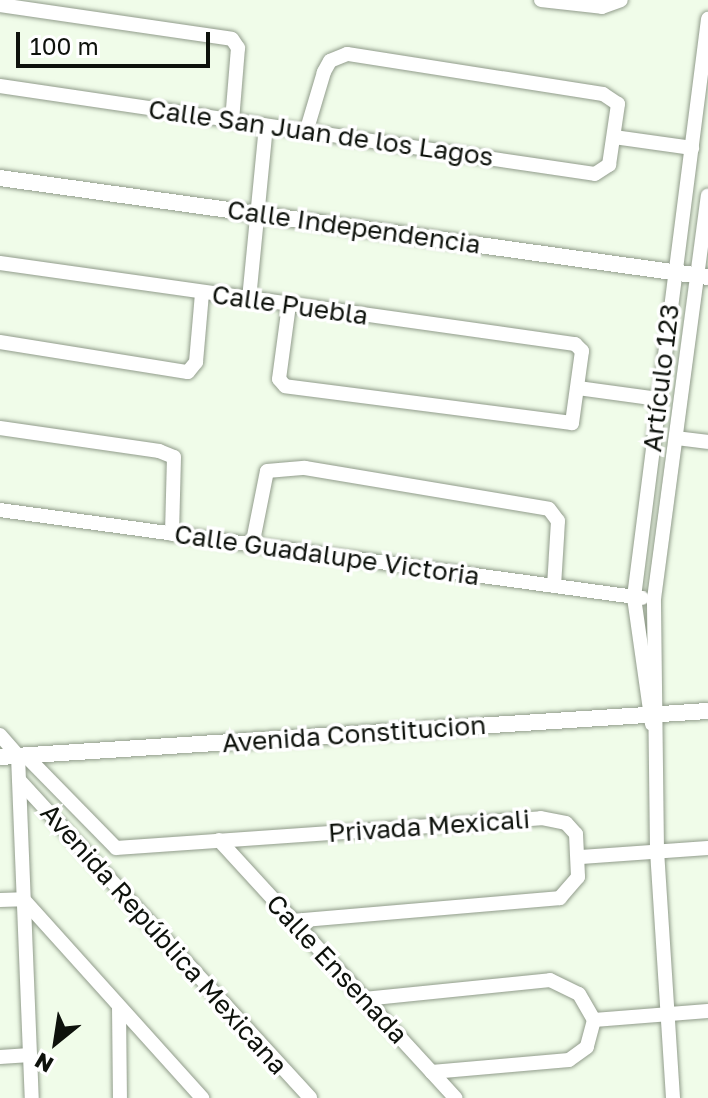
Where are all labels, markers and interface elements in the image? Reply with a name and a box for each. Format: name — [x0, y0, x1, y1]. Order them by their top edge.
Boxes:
scale bar — [20, 16, 214, 66]
text: 100 m — [30, 31, 99, 60]
street label: Calle San Juan de los Lagos — [146, 93, 496, 173]
street label: Calle Independencia — [225, 194, 483, 260]
street label: Calle Puebla — [210, 279, 370, 331]
street label: Artículo 123 — [636, 302, 686, 454]
street label: Calle Guadalupe Victoria — [172, 518, 482, 592]
street label: Avenida Constitucion — [221, 709, 487, 759]
street label: Avenida República Mexicana — [34, 797, 294, 1081]
street label: Privada Mexicali — [327, 803, 531, 849]
street label: Calle Ensenada — [260, 888, 414, 1050]
north arrow — [16, 1002, 96, 1082]
text: N — [30, 1047, 58, 1079]

